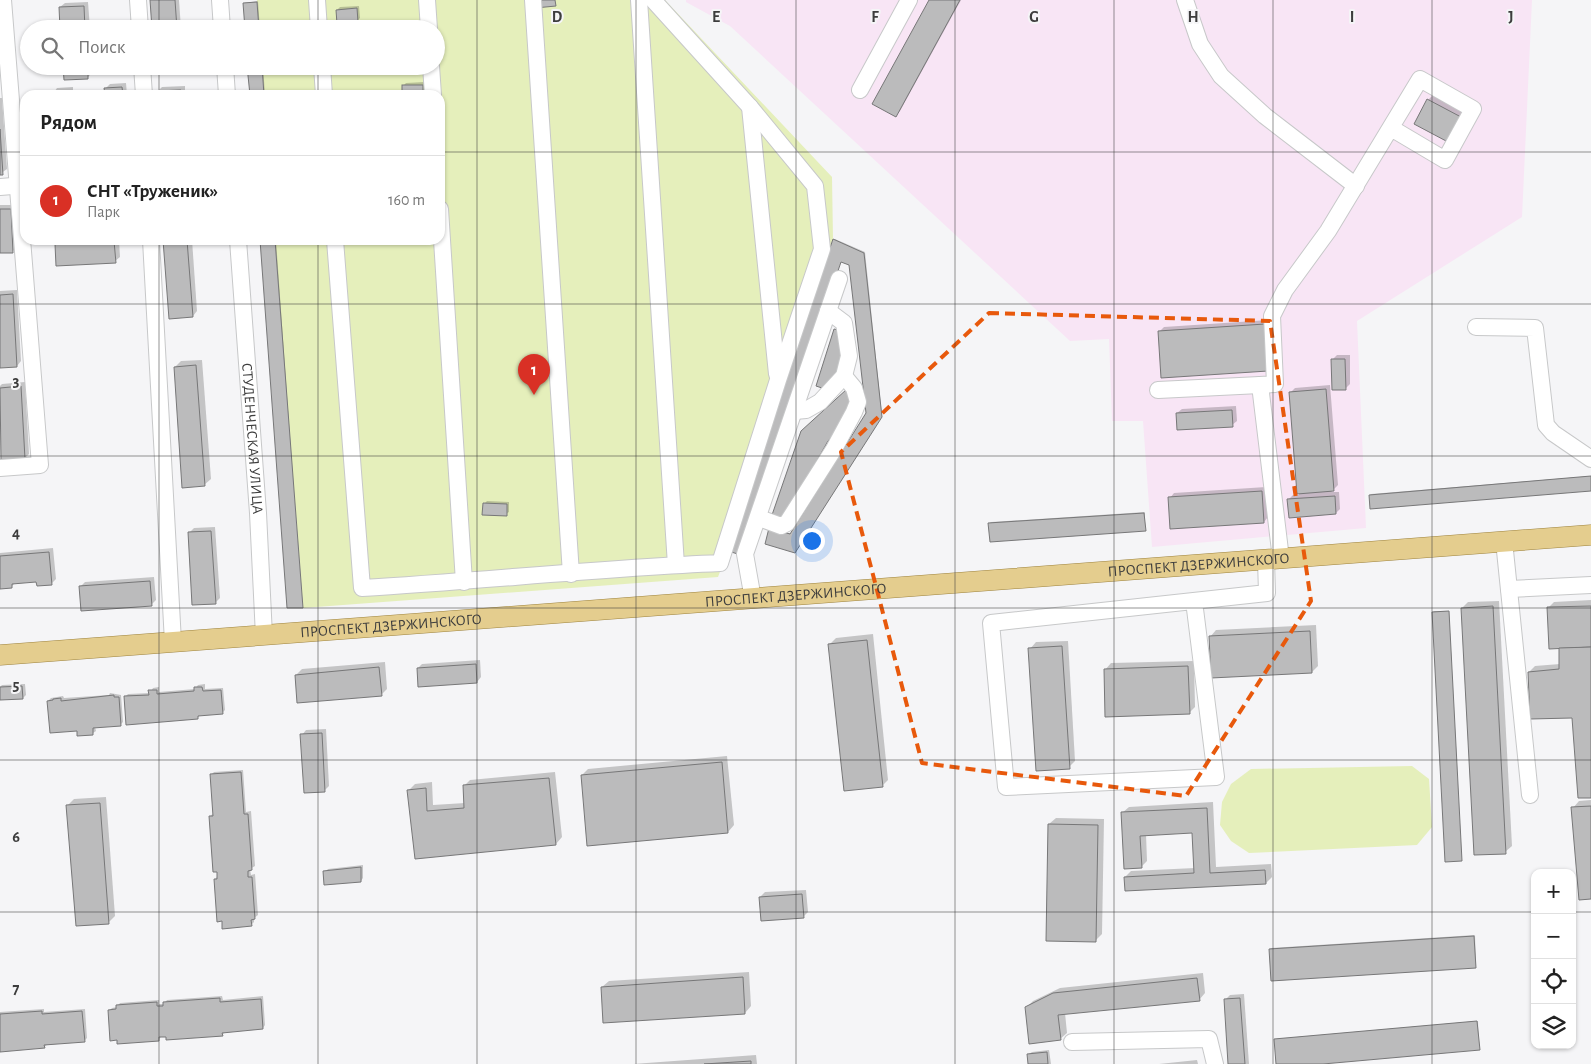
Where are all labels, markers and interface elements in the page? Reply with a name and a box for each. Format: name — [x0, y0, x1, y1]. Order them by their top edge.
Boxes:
text: D — [552, 9, 563, 25]
text: E — [712, 9, 720, 25]
text: F — [871, 9, 879, 25]
text: G — [1029, 9, 1039, 25]
text: H — [1187, 9, 1199, 25]
text: I — [1350, 9, 1354, 25]
text: J — [1508, 9, 1514, 25]
search box — [20, 20, 445, 75]
icon: search — [38, 34, 66, 62]
text: Поиск — [78, 38, 125, 57]
text: Рядом — [40, 112, 97, 133]
text: СНТ «Труженик» — [87, 182, 218, 201]
text: 1 — [53, 192, 59, 208]
text: 160 m — [388, 192, 425, 208]
text: Парк — [87, 204, 120, 220]
pin: 1 — [518, 354, 550, 395]
street label: СТУДЕНЧЕСКАЯ УЛИЦА — [239, 362, 265, 515]
text: 3 — [13, 373, 20, 389]
text: 4 — [12, 525, 20, 541]
your location — [799, 528, 825, 554]
street label: ПРОСПЕКТ ДЗЕРЖИНСКОГО — [1107, 551, 1290, 579]
street label: ПРОСПЕКТ ДЗЕРЖИНСКОГО — [704, 581, 887, 610]
street label: ПРОСПЕКТ ДЗЕРЖИНСКОГО — [300, 612, 482, 640]
text: 5 — [13, 677, 20, 693]
text: 6 — [12, 829, 20, 845]
map controls — [1531, 869, 1576, 1049]
button: + — [1531, 869, 1576, 914]
button: − — [1531, 914, 1576, 959]
button: locate — [1531, 959, 1576, 1004]
text: 7 — [13, 981, 20, 997]
button: layers — [1531, 1004, 1576, 1049]

